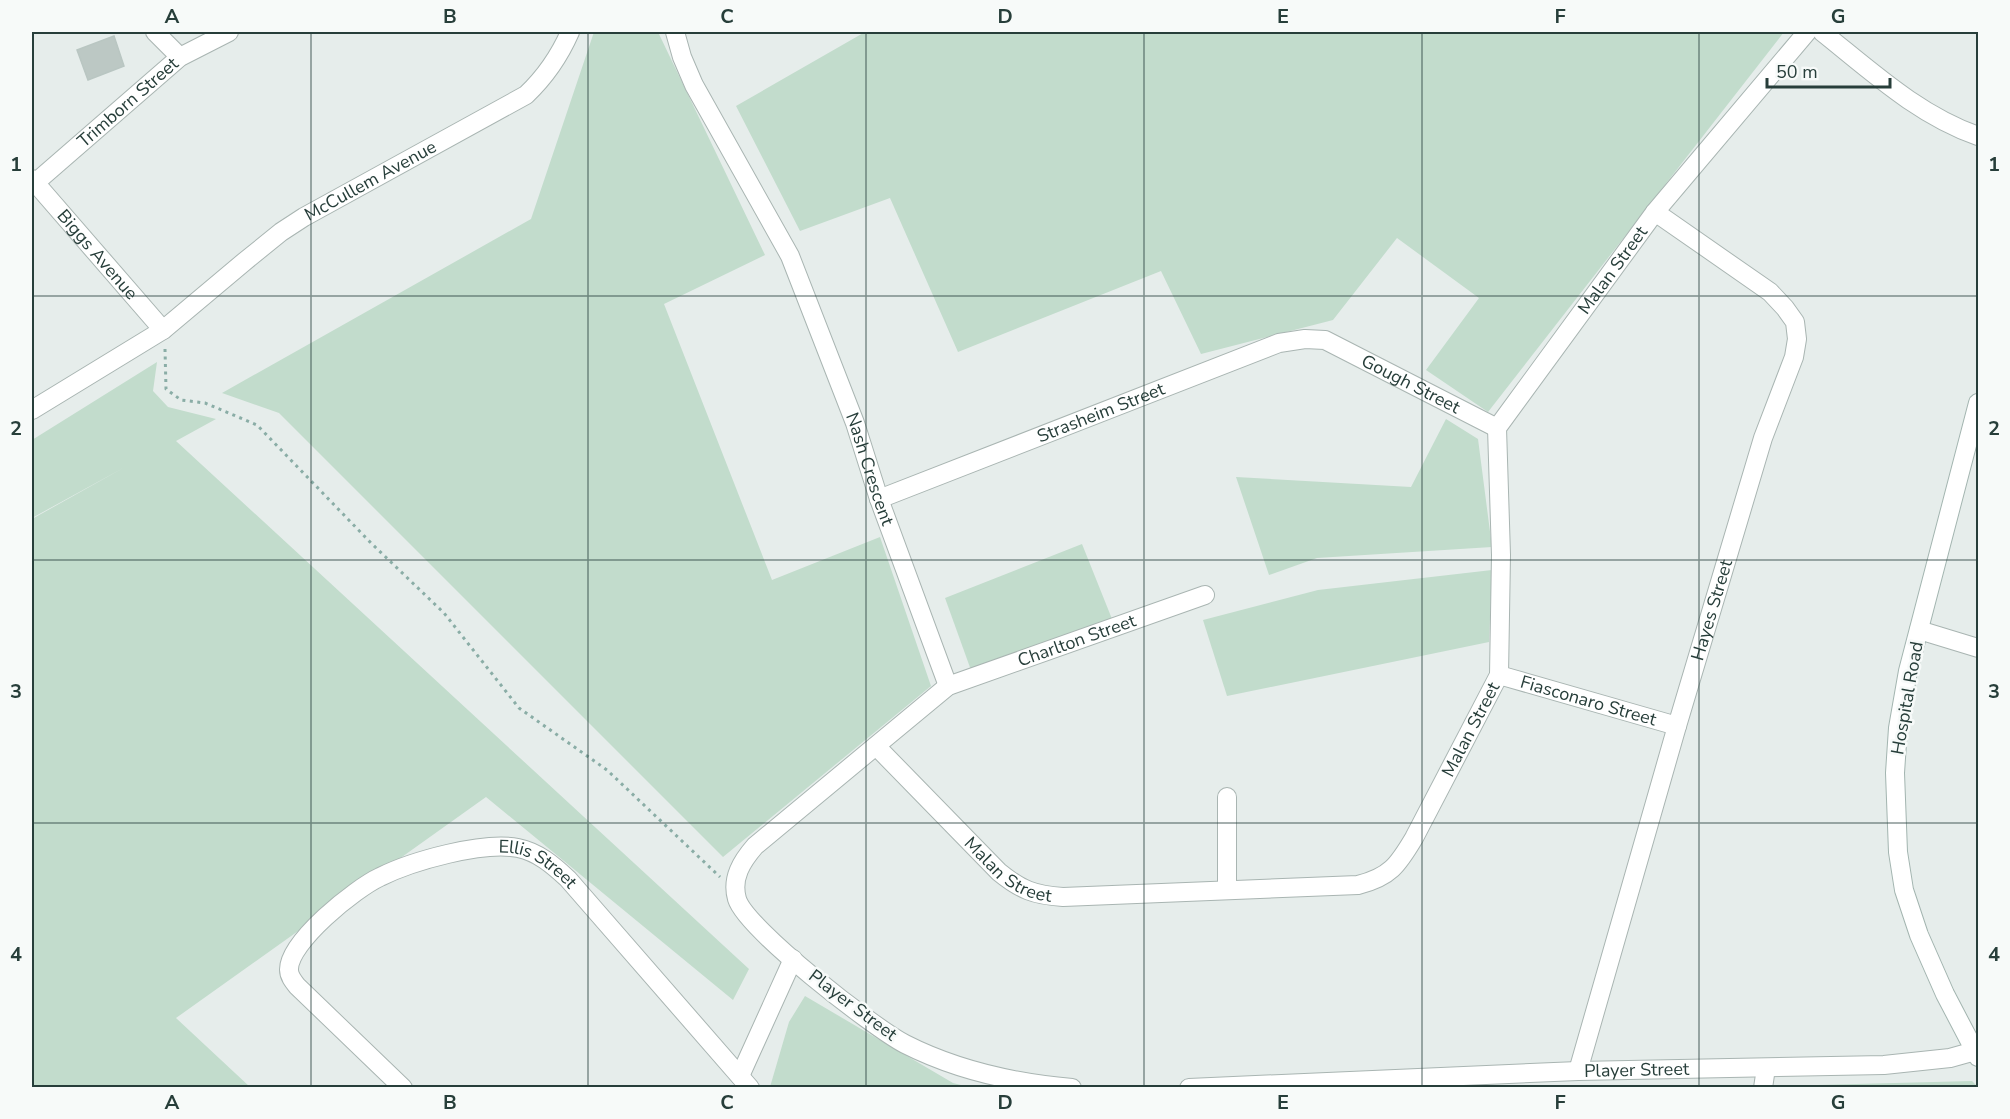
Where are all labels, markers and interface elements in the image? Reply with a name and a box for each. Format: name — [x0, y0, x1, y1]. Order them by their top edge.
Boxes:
text: A — [165, 3, 180, 30]
text: B — [443, 3, 457, 30]
text: C — [720, 3, 734, 30]
text: D — [997, 3, 1013, 30]
text: E — [1277, 3, 1289, 30]
text: F — [1554, 3, 1566, 30]
text: G — [1831, 3, 1845, 30]
street label: Trimborn Street — [72, 51, 184, 153]
scale bar — [1767, 51, 1890, 89]
text: 50 m — [1776, 60, 1818, 84]
street label: McCullem Avenue — [300, 135, 441, 227]
text: 1 — [10, 151, 22, 178]
text: 1 — [1988, 151, 2000, 178]
street label: Biggs Avenue — [52, 204, 143, 305]
street label: Malan Street — [1572, 221, 1653, 319]
street label: Gough Street — [1357, 349, 1465, 419]
street label: Strasheim Street — [1033, 377, 1169, 448]
street label: Nash Crescent — [840, 409, 900, 529]
text: 2 — [10, 415, 22, 442]
text: 2 — [1988, 415, 2000, 442]
street label: Hayes Street — [1685, 556, 1738, 663]
street label: Charlton Street — [1014, 608, 1140, 672]
street label: Hospital Road — [1885, 639, 1929, 757]
street label: Fiasconaro Street — [1518, 670, 1660, 732]
street label: Malan Street — [1436, 677, 1506, 781]
text: 3 — [10, 678, 22, 705]
text: 3 — [1988, 678, 2000, 705]
street label: Malan Street — [959, 831, 1054, 908]
street label: Ellis Street — [498, 834, 583, 894]
text: 4 — [10, 941, 22, 968]
text: 4 — [1988, 941, 2000, 968]
street label: Player Street — [804, 964, 903, 1047]
street label: Player Street — [1584, 1057, 1690, 1083]
text: A — [165, 1089, 180, 1116]
text: B — [443, 1089, 457, 1116]
text: C — [720, 1089, 734, 1116]
text: D — [997, 1089, 1013, 1116]
text: E — [1277, 1089, 1289, 1116]
text: F — [1554, 1089, 1566, 1116]
text: G — [1831, 1089, 1845, 1116]

